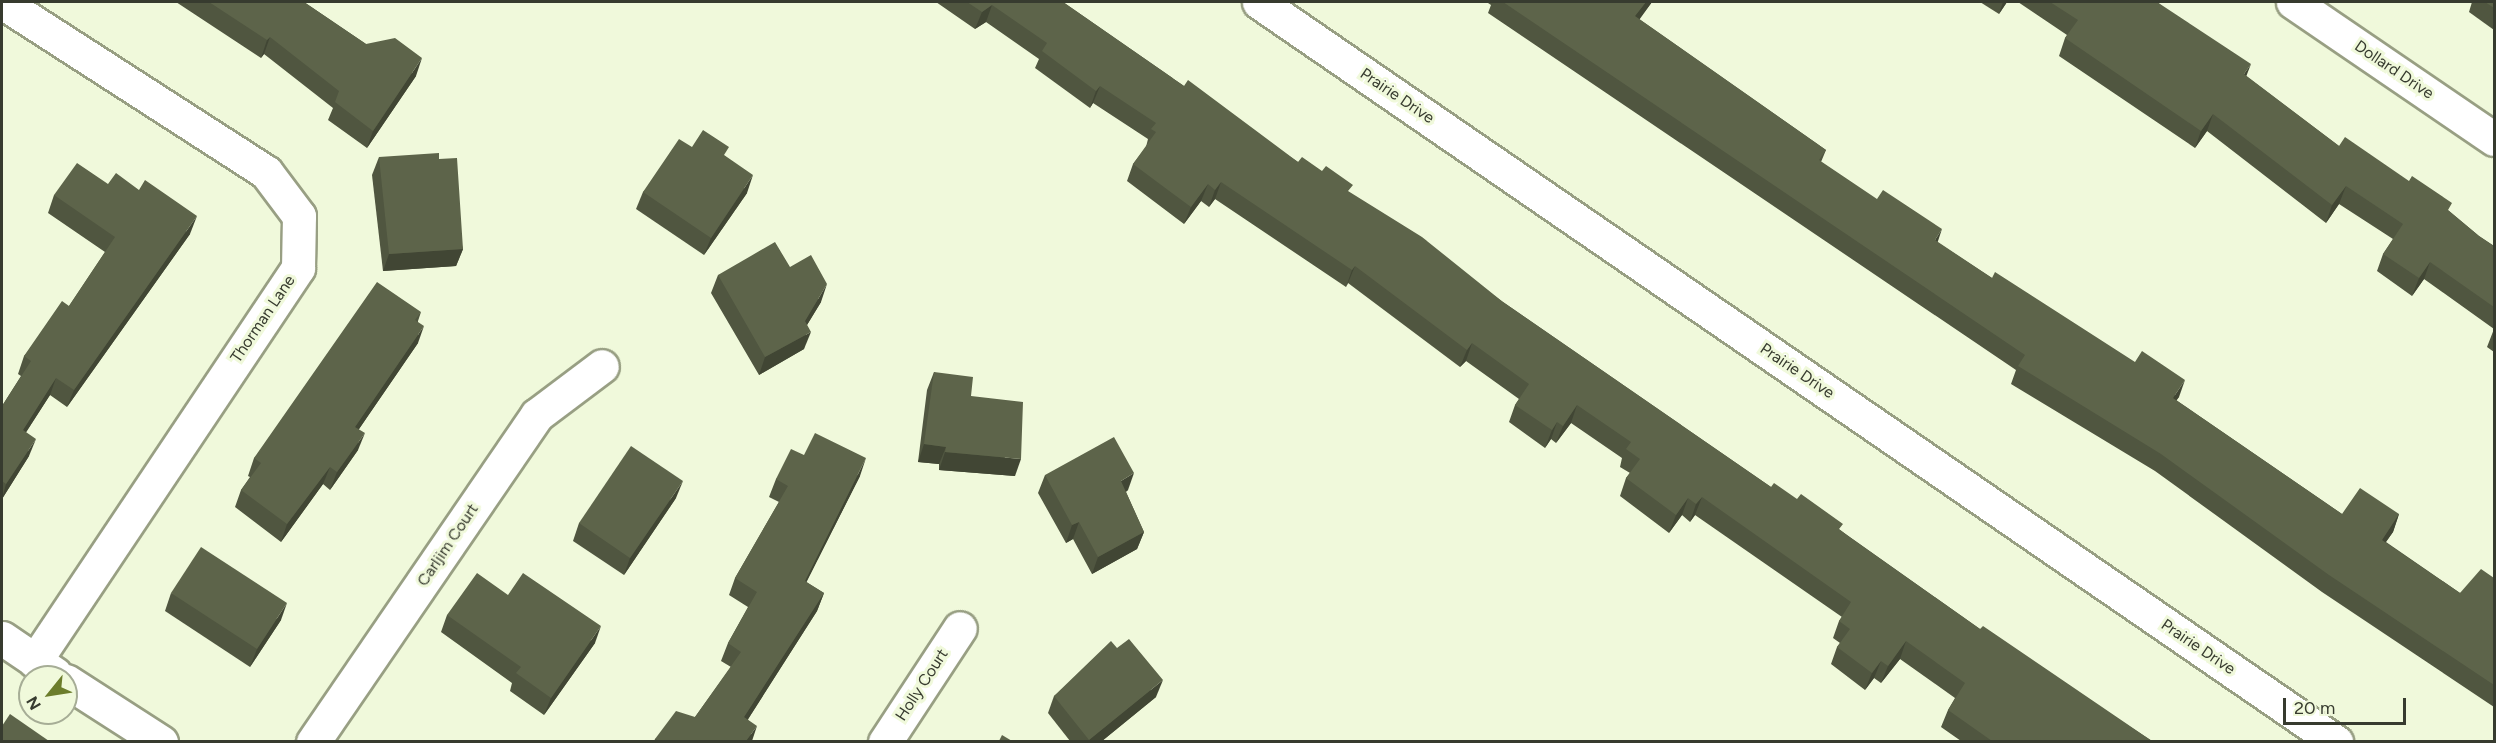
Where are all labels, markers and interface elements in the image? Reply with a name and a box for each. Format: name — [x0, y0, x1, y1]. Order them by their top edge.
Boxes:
street label: Dollard Drive — [2351, 37, 2437, 103]
street label: Prairie Drive — [1356, 64, 1438, 128]
street label: Thorman Lane — [227, 272, 299, 366]
street label: Prairie Drive — [1756, 339, 1838, 403]
street label: Carljim Court — [413, 500, 483, 590]
street label: Prairie Drive — [2157, 615, 2239, 679]
street label: Holly Court — [892, 645, 952, 725]
north arrow — [18, 665, 78, 725]
scale bar — [2286, 686, 2409, 724]
text: N — [22, 693, 45, 713]
text: 20 m — [2294, 697, 2335, 719]

